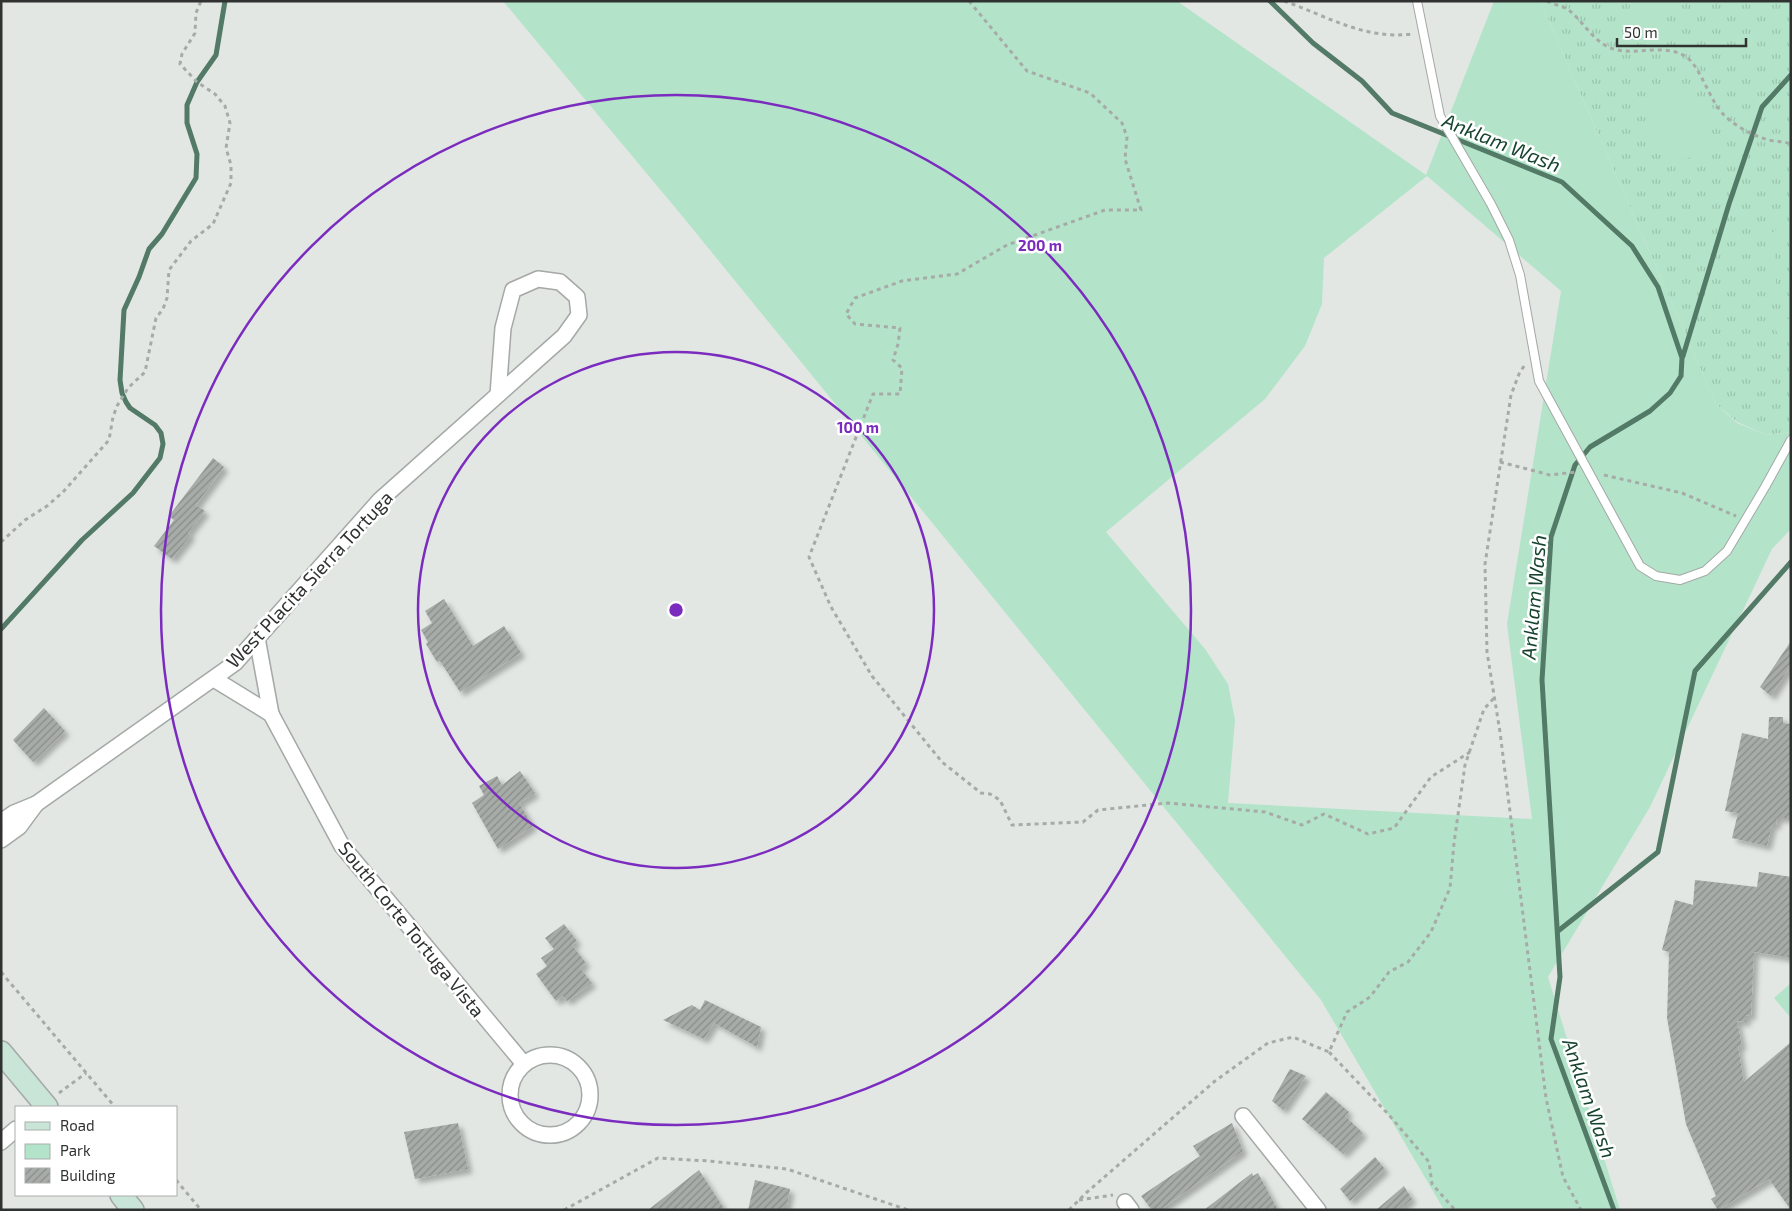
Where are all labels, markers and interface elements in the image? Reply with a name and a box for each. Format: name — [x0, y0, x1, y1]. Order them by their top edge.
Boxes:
scale bar — [1617, 15, 1746, 47]
text: 50 m — [1624, 23, 1658, 41]
water label: Anklam Wash — [1439, 107, 1564, 177]
text: 200 m — [1018, 236, 1062, 254]
text: 100 m — [837, 418, 879, 436]
street label: West Placita Sierra Tortuga — [221, 486, 397, 672]
water label: Anklam Wash — [1516, 534, 1550, 661]
centre of rings — [667, 601, 685, 619]
street label: South Corte Tortuga Vista — [334, 837, 490, 1021]
water label: Anklam Wash — [1558, 1034, 1622, 1161]
legend — [15, 1106, 178, 1196]
text: Road — [60, 1116, 95, 1134]
text: Park — [60, 1141, 91, 1159]
text: Building — [60, 1166, 116, 1184]

